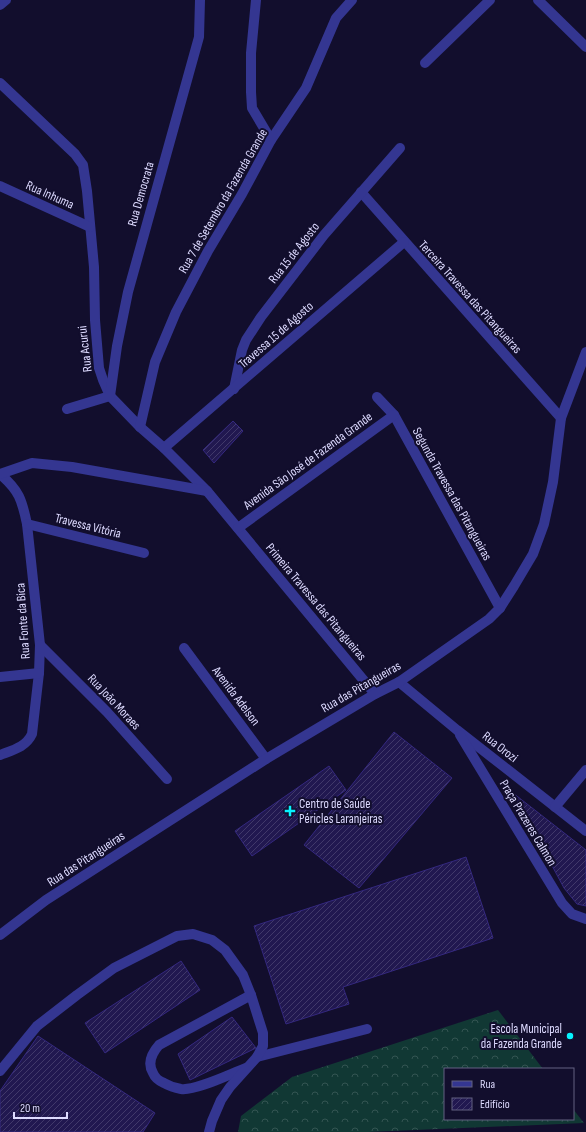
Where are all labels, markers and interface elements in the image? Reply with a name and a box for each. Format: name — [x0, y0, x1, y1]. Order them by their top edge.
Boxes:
street label: Rua 7 de Setembro da Fazenda Grande — [175, 126, 271, 276]
street label: Rua Democrata — [124, 160, 158, 228]
street label: Rua Inhuma — [23, 177, 77, 213]
street label: Rua 15 de Agosto — [265, 219, 323, 287]
street label: Terceira Travessa das Pitangueiras — [415, 237, 525, 357]
street label: Travessa 15 de Agosto — [235, 298, 317, 372]
street label: Rua Acurui — [74, 325, 96, 373]
street label: Avenida São José de Fazenda Grande — [240, 409, 376, 514]
street label: Segunda Travessa das Pitangueiras — [409, 425, 495, 564]
street label: Travessa Vitória — [53, 510, 123, 542]
street label: Primeira Travessa das Pitangueiras — [262, 540, 370, 664]
street label: Rua Fonte da Bica — [12, 582, 34, 660]
street label: Rua das Pitangueiras — [318, 658, 404, 716]
street label: Avenida Adelson — [208, 662, 263, 729]
street label: Rua João Moraes — [84, 671, 144, 733]
street label: Rua Orozi — [479, 728, 521, 766]
street label: Praça Prazeres Calmon — [496, 777, 560, 869]
place label: Centro de Saúde Péricles Laranjeiras — [299, 796, 383, 827]
marker: Centro de Saúde Péricles Laranjeiras — [284, 805, 296, 817]
street label: Rua das Pitangueiras — [44, 828, 128, 890]
place label: Escola Municipal da Fazenda Grande — [481, 1021, 562, 1052]
marker: Escola Municipal da Fazenda Grande — [565, 1031, 575, 1041]
legend — [444, 1068, 574, 1120]
text: Rua — [480, 1077, 496, 1092]
scale bar — [14, 1094, 67, 1120]
text: Edifício — [480, 1097, 510, 1112]
text: 20 m — [20, 1101, 40, 1116]

